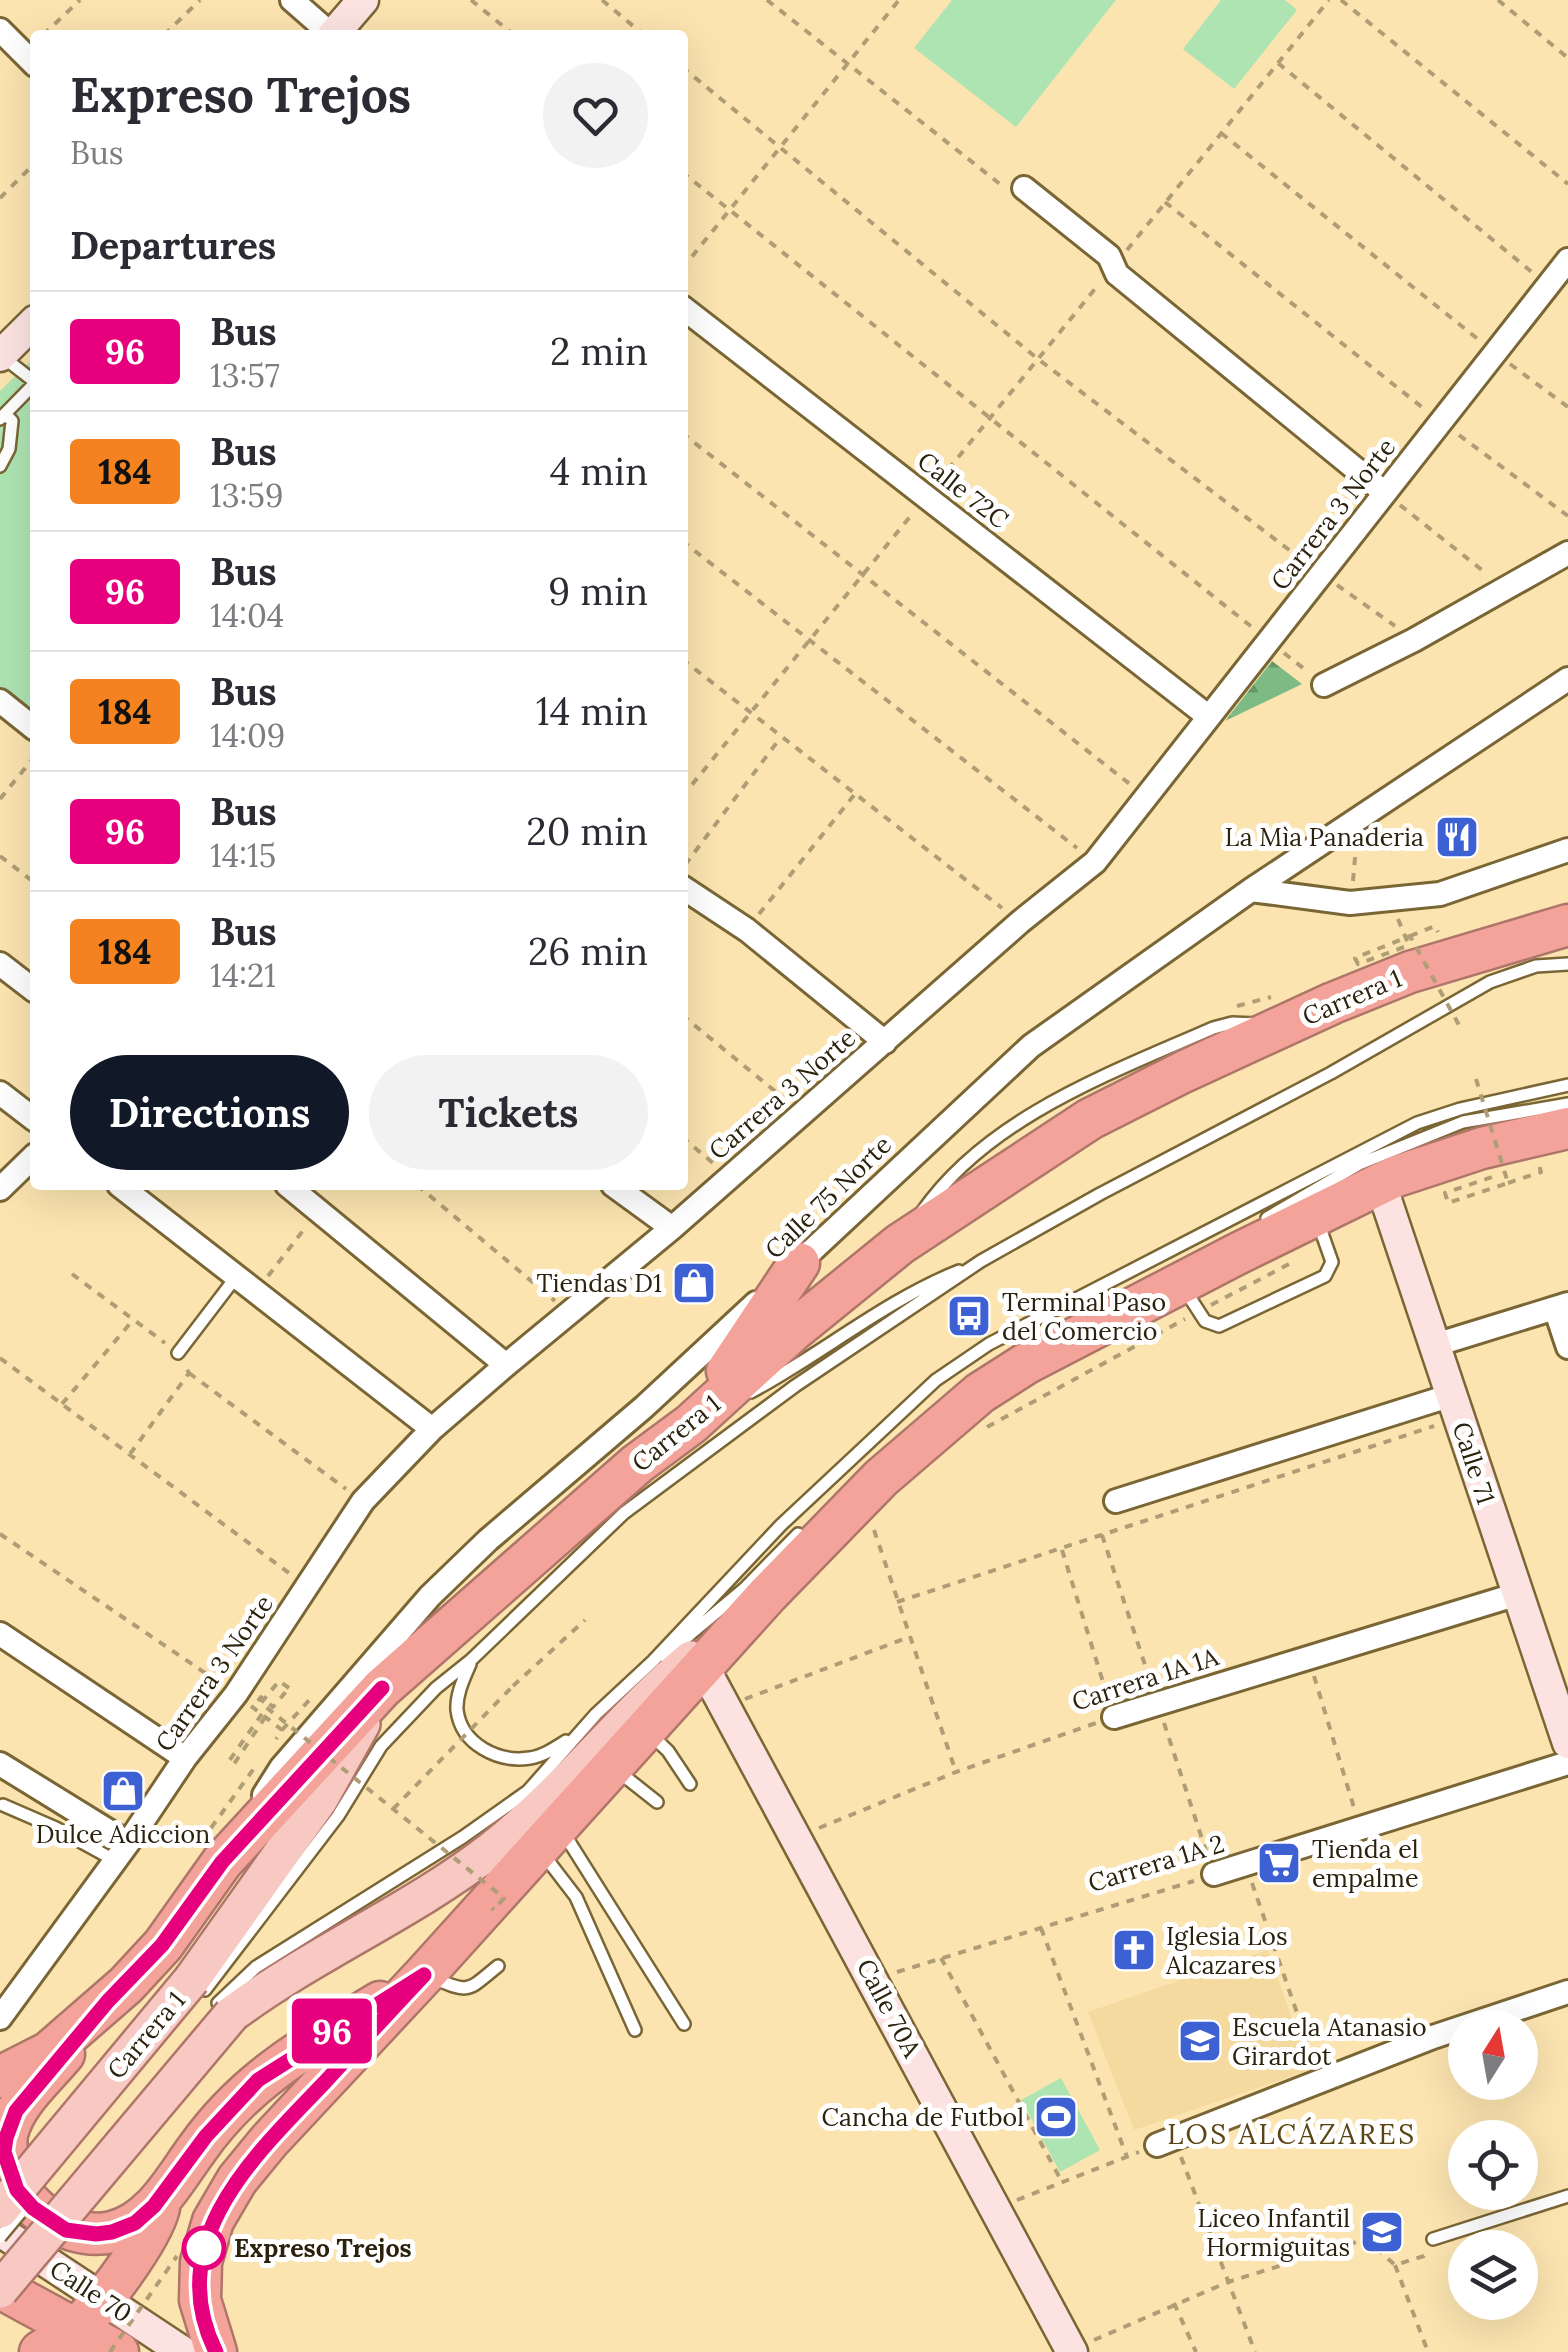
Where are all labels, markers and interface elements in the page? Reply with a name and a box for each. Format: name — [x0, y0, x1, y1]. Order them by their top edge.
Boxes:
button: heart — [543, 63, 648, 168]
text: Expreso Trejos — [70, 64, 411, 125]
text: Bus — [70, 132, 124, 173]
text: Departures — [70, 221, 276, 269]
text: Bus — [210, 307, 277, 355]
text: 2 min — [550, 327, 648, 375]
text: 96 — [105, 329, 145, 374]
text: 13:57 — [210, 355, 280, 396]
text: Bus — [210, 427, 277, 475]
street label: Carrera 3 Norte — [1264, 432, 1402, 596]
street label: Calle 72C — [911, 445, 1015, 535]
text: 4 min — [550, 447, 648, 495]
text: 184 — [98, 449, 152, 494]
text: 13:59 — [210, 475, 283, 516]
text: Bus — [210, 547, 277, 595]
text: 9 min — [548, 567, 648, 615]
text: 96 — [105, 569, 145, 614]
text: 14:04 — [210, 595, 284, 636]
text: Bus — [210, 667, 277, 715]
text: 14 min — [536, 687, 648, 735]
text: 184 — [98, 689, 152, 734]
text: 14:09 — [210, 715, 285, 756]
text: Bus — [210, 787, 277, 835]
text: 20 min — [526, 807, 648, 855]
text: 96 — [105, 809, 145, 854]
restaurant icon: La Mìa Panaderia — [1434, 814, 1480, 860]
place label: La Mìa Panaderia — [1225, 821, 1424, 853]
text: 14:15 — [210, 835, 276, 876]
text: Bus — [210, 907, 277, 955]
text: 26 min — [528, 927, 648, 975]
text: 184 — [98, 929, 152, 974]
text: 14:21 — [210, 955, 276, 996]
street label: Carrera 1 — [1298, 962, 1406, 1032]
street label: Carrera 3 Norte — [702, 1022, 862, 1166]
button: Directions — [70, 1055, 349, 1170]
button: Tickets — [369, 1055, 648, 1170]
street label: Calle 75 Norte — [758, 1129, 898, 1265]
shop icon: Tiendas D1 — [671, 1260, 717, 1306]
place label: Tiendas D1 — [537, 1267, 662, 1299]
place label: Terminal Paso del Comercio — [1002, 1286, 1166, 1347]
bus stop icon: Terminal Paso del Comercio — [946, 1293, 992, 1339]
street label: Carrera 1 — [625, 1388, 727, 1478]
street label: Calle 71 — [1446, 1418, 1502, 1508]
street label: Carrera 3 Norte — [148, 1589, 280, 1757]
street label: Carrera 1A 1A — [1068, 1640, 1223, 1718]
shop icon: Dulce Adiccion — [100, 1768, 146, 1814]
place label: Dulce Adiccion — [36, 1818, 210, 1850]
street label: Carrera 1A 2 — [1084, 1827, 1228, 1899]
place label: Tienda el empalme — [1312, 1833, 1419, 1894]
supermarket icon: Tienda el empalme — [1256, 1840, 1302, 1886]
place label: Iglesia Los Alcazares — [1165, 1920, 1288, 1981]
church icon: Iglesia Los Alcazares — [1111, 1927, 1157, 1973]
street label: Calle 70A — [850, 1953, 928, 2063]
street label: Carrera 1 — [100, 1985, 192, 2085]
line badge: 96 — [287, 1998, 377, 2064]
text: 96 — [312, 2009, 352, 2054]
north arrow — [1448, 2010, 1538, 2100]
map controls — [1448, 2010, 1538, 2320]
place label: Escuela Atanasio Girardot — [1232, 2011, 1427, 2072]
school or university icon: Escuela Atanasio Girardot — [1177, 2018, 1223, 2064]
sports icon: Cancha de Futbol — [1033, 2094, 1079, 2140]
place label: Cancha de Futbol — [822, 2101, 1024, 2133]
district label: LOS ALCÁZARES — [1167, 2116, 1417, 2152]
button: locate — [1448, 2120, 1538, 2210]
place label: Liceo Infantil Hormiguitas — [1198, 2202, 1350, 2263]
school or university icon: Liceo Infantil Hormiguitas — [1359, 2209, 1405, 2255]
marker: Expreso Trejos — [183, 2227, 225, 2269]
button: layers — [1448, 2230, 1538, 2320]
place label: Expreso Trejos — [234, 2232, 412, 2264]
street label: Calle 70 — [44, 2253, 138, 2329]

